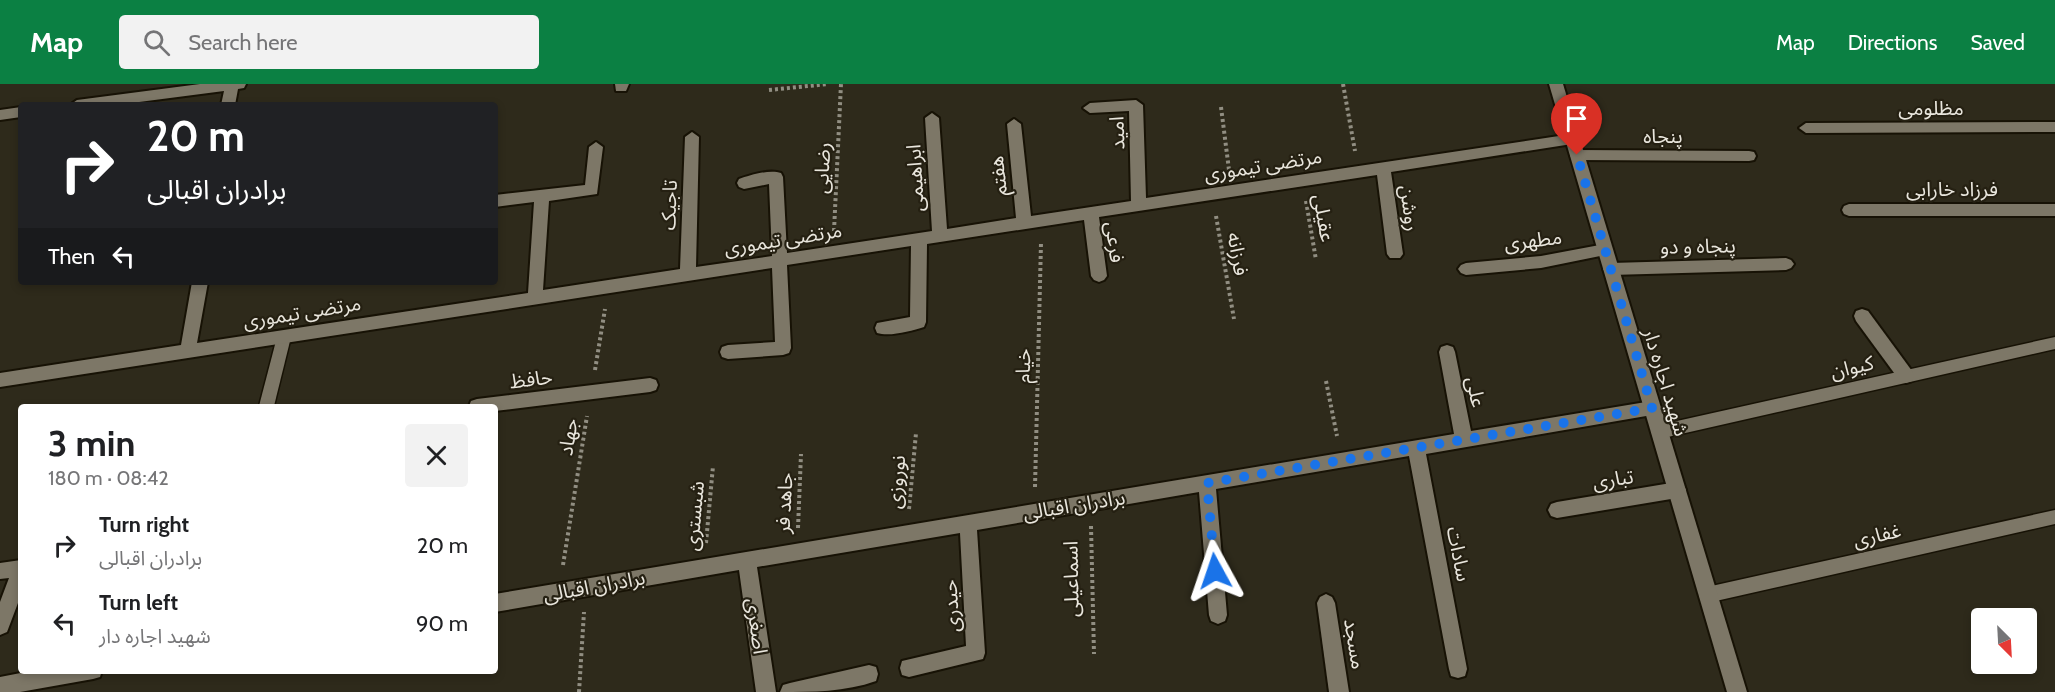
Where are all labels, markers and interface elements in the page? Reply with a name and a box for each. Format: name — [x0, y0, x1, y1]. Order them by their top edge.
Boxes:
search box — [119, 15, 539, 69]
text: Map — [30, 25, 83, 59]
icon: search — [140, 26, 173, 59]
text: Search here — [188, 29, 297, 56]
text: Map — [1776, 30, 1815, 55]
text: Directions — [1848, 30, 1937, 55]
text: Saved — [1970, 30, 2025, 55]
pin — [1551, 93, 1602, 155]
street label: مظلومی — [1898, 96, 1964, 120]
icon: arrive — [1560, 102, 1593, 135]
text: 20 m — [147, 110, 245, 162]
street label: امید — [1104, 116, 1130, 150]
street label: پنجاه — [1643, 124, 1683, 149]
icon: right — [48, 126, 126, 204]
street label: رضایی — [809, 142, 835, 194]
street label: ابراهیمی — [901, 144, 929, 212]
street label: مرتضی تیموری — [1202, 144, 1324, 186]
street label: هفتم — [984, 154, 1015, 197]
text: برادران اقبالی — [147, 173, 286, 206]
street label: فرزاد خارابی — [1906, 177, 1998, 201]
street label: تاجیک — [656, 179, 682, 231]
street label: روشن — [1395, 183, 1425, 233]
street label: عقیلی — [1308, 192, 1340, 244]
street label: مرتضی تیموری — [722, 218, 844, 260]
street label: فرعی — [1101, 220, 1129, 264]
street label: مطهری — [1503, 225, 1563, 255]
street label: فرزانه — [1222, 230, 1254, 278]
street label: پنجاه و دو — [1660, 233, 1736, 260]
icon: left — [107, 240, 140, 273]
text: Then — [48, 243, 95, 270]
street label: مرتضی تیموری — [241, 291, 363, 333]
street label: شهید اجاره دار — [1638, 324, 1694, 439]
street label: خیام — [1011, 348, 1038, 384]
street label: کیوان — [1828, 350, 1877, 384]
street label: حافظ — [508, 364, 554, 394]
street label: علی — [1461, 375, 1491, 409]
street label: جهاد — [553, 417, 583, 457]
text: 3 min — [48, 421, 135, 465]
button: close — [405, 424, 468, 487]
street label: نوروزی — [882, 454, 910, 510]
street label: تباری — [1591, 464, 1635, 494]
text: 180 m · 08:42 — [48, 466, 169, 490]
street label: جاهد فر — [770, 472, 798, 535]
street label: شبستری — [679, 480, 709, 552]
street label: برادران اقبالی — [1021, 485, 1127, 525]
text: Turn right — [99, 511, 189, 538]
street label: غفاری — [1851, 518, 1903, 552]
street label: سادات — [1442, 524, 1476, 584]
icon: right — [48, 529, 81, 562]
text: 20 m — [417, 532, 468, 559]
position arrow — [1183, 539, 1247, 603]
street label: اسماعیلی — [1058, 541, 1084, 617]
text: برادران اقبالی — [99, 546, 202, 570]
street label: برادران اقبالی — [541, 565, 647, 607]
street label: حیدری — [937, 579, 965, 633]
text: Turn left — [99, 589, 178, 616]
street label: اصغری — [741, 596, 773, 656]
icon: left — [48, 607, 81, 640]
north arrow — [1971, 608, 2037, 674]
map controls — [1971, 608, 2037, 674]
text: 90 m — [416, 610, 468, 637]
street label: مسجد — [1339, 617, 1371, 671]
text: شهید اجاره دار — [99, 624, 211, 648]

